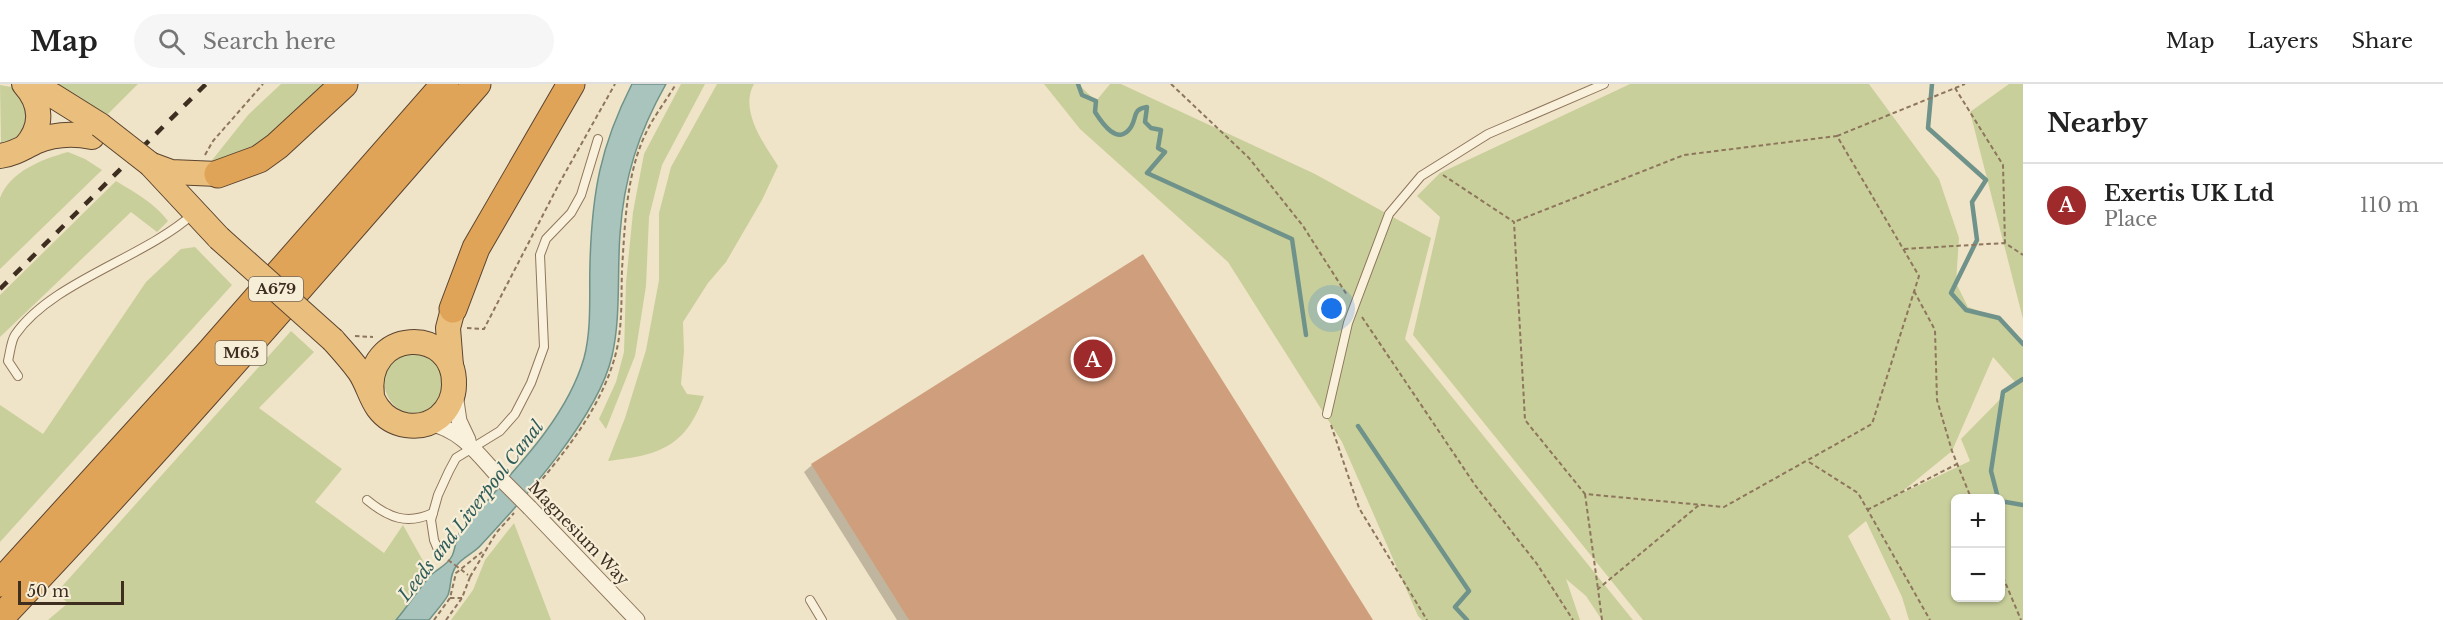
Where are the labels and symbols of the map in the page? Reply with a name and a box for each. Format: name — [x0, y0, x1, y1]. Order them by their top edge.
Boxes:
road number: A679 — [249, 277, 303, 301]
your location — [1317, 294, 1346, 323]
pin: A — [1074, 336, 1112, 382]
road number: M65 — [216, 341, 266, 365]
water label: Leeds and Liverpool Canal — [393, 416, 549, 606]
street label: Magnesium Way — [524, 477, 634, 590]
scale bar — [18, 578, 124, 606]

